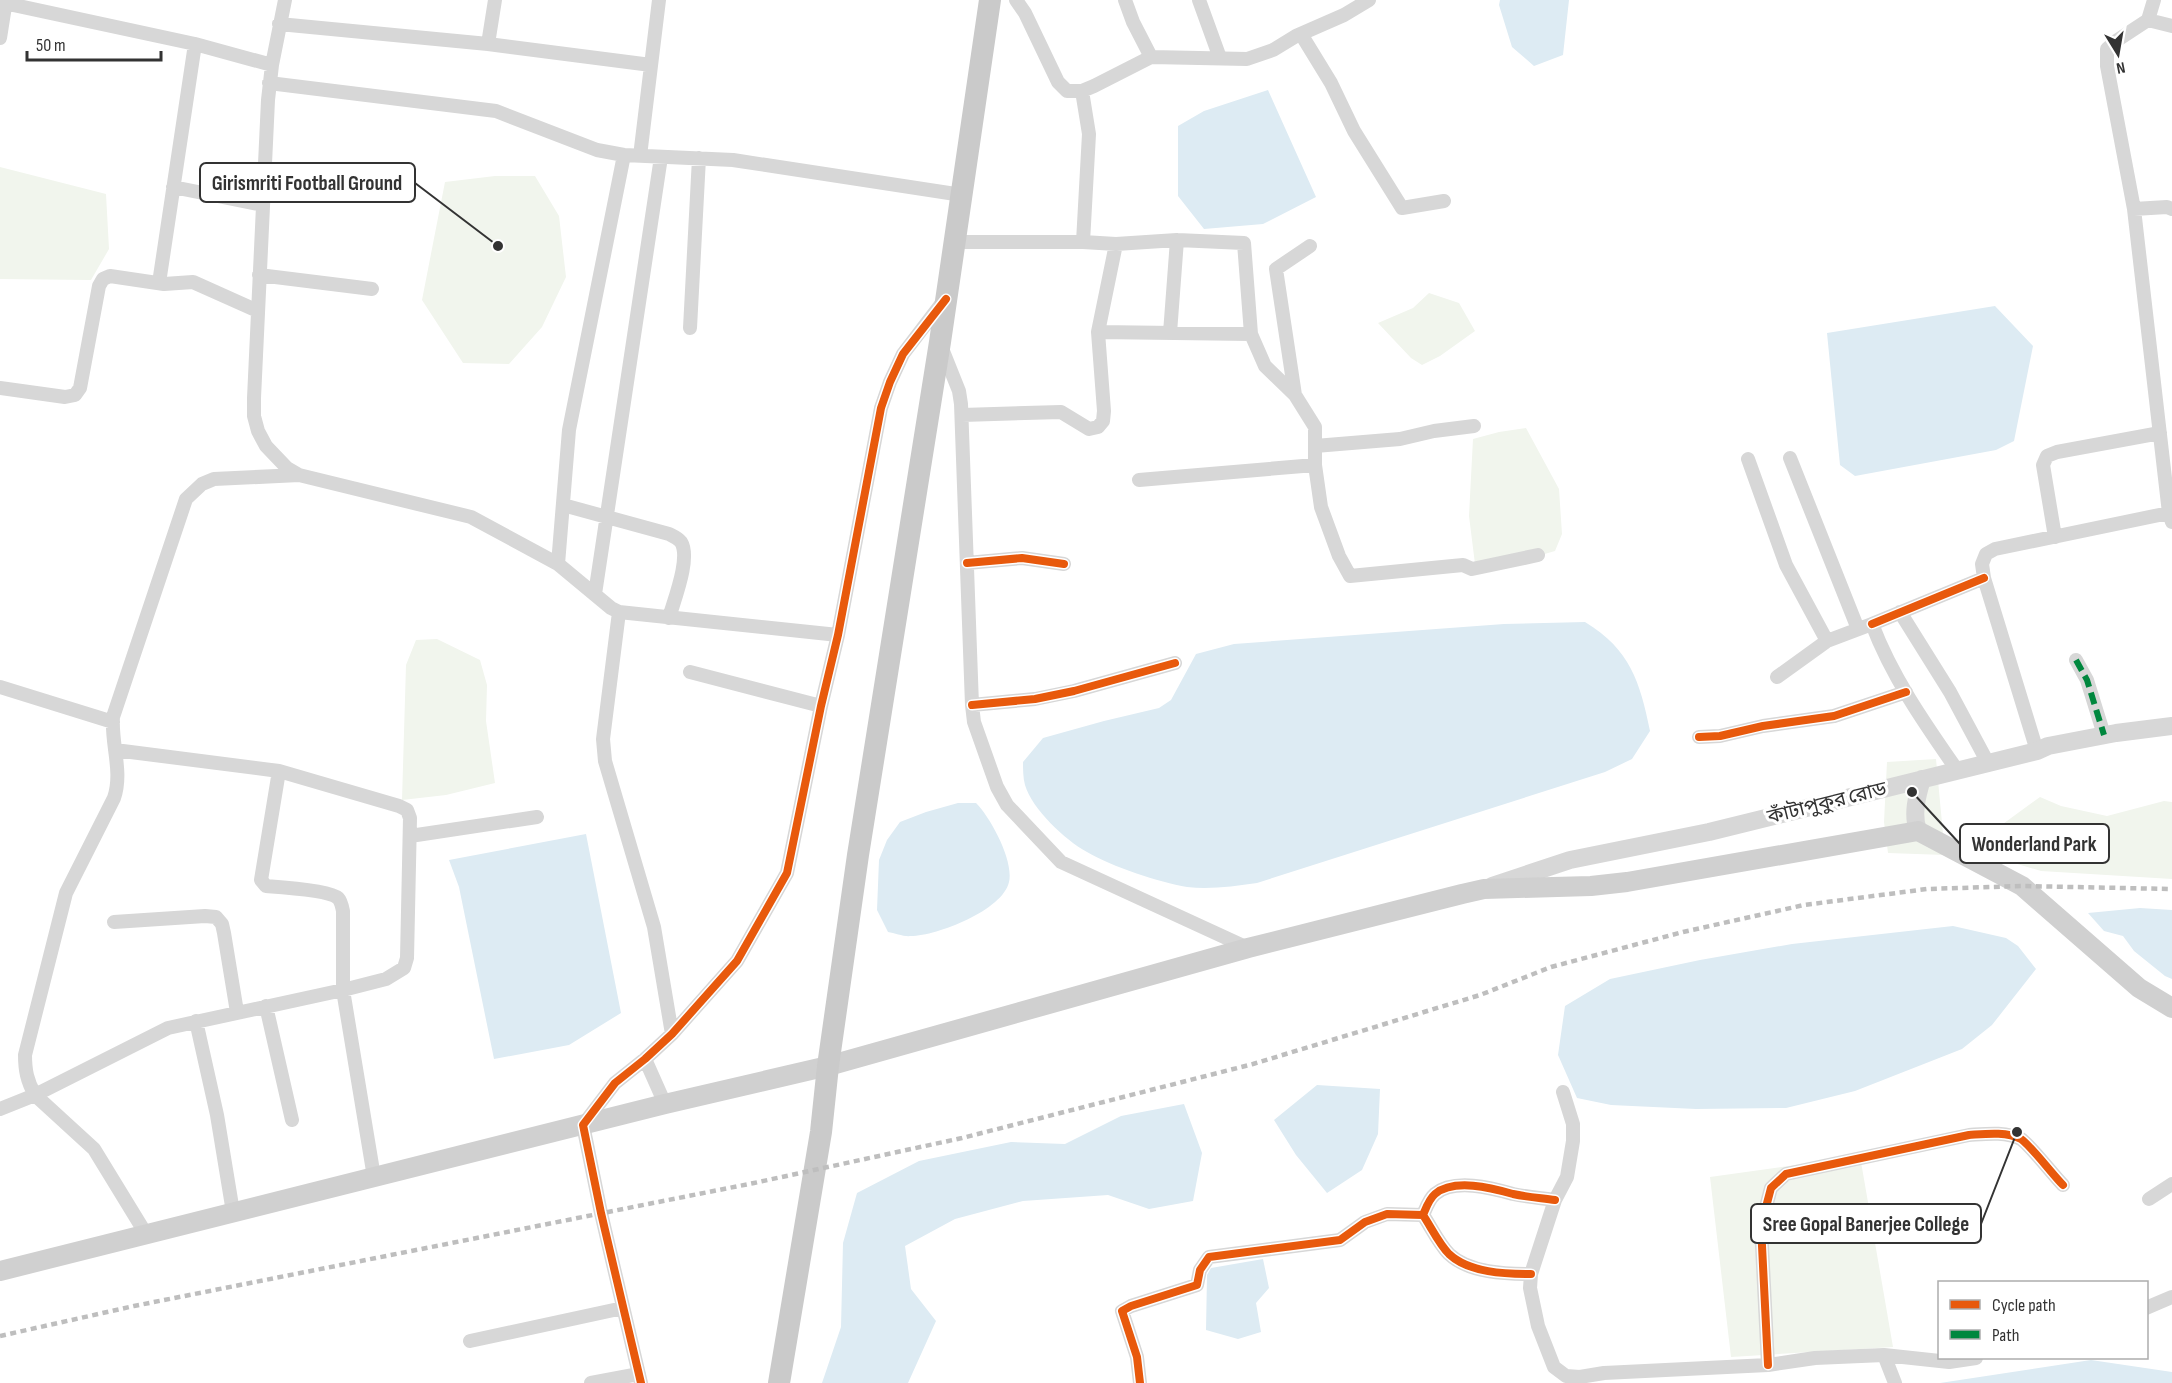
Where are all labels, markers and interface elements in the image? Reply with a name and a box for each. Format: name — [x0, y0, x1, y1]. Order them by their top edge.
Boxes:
scale bar — [27, 24, 160, 62]
north arrow — [2088, 24, 2148, 84]
text: 50 m — [36, 35, 66, 56]
text: N — [2115, 57, 2127, 77]
callout: Girismriti Football Ground — [200, 163, 415, 202]
text: Girismriti Football Ground — [212, 171, 402, 196]
street label: কাঁটাপুকুর রোড — [1764, 775, 1890, 830]
callout: Wonderland Park — [1960, 824, 2109, 863]
text: Wonderland Park — [1971, 832, 2097, 857]
callout: Sree Gopal Banerjee College — [1751, 1204, 1981, 1243]
text: Sree Gopal Banerjee College — [1763, 1212, 1969, 1237]
legend — [1938, 1281, 2148, 1359]
text: Cycle path — [1992, 1295, 2056, 1316]
text: Path — [1992, 1325, 2020, 1346]

